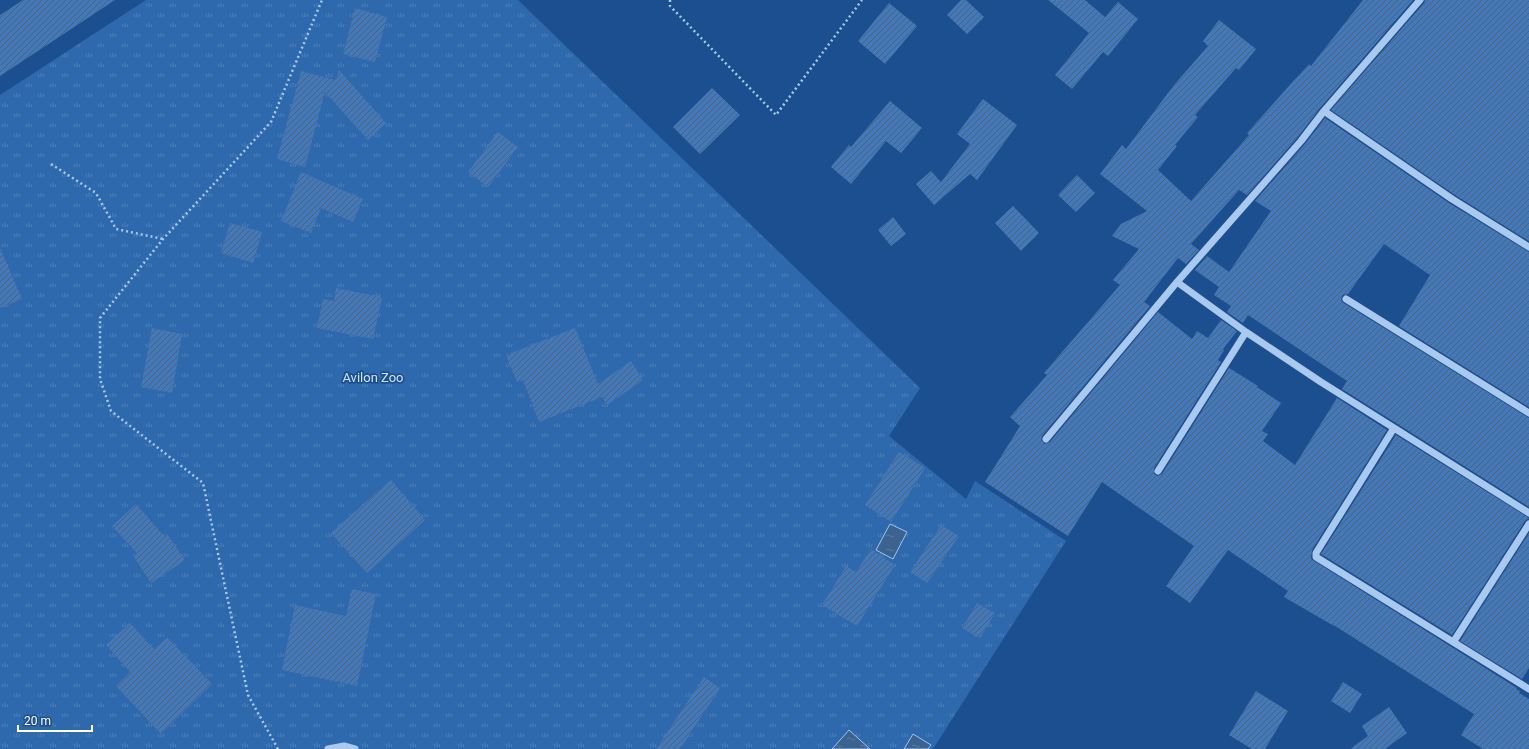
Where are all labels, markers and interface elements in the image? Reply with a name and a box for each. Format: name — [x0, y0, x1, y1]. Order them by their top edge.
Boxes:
park label: Avilon Zoo — [342, 370, 404, 385]
scale bar — [18, 707, 92, 733]
text: 20 m — [24, 714, 51, 728]

